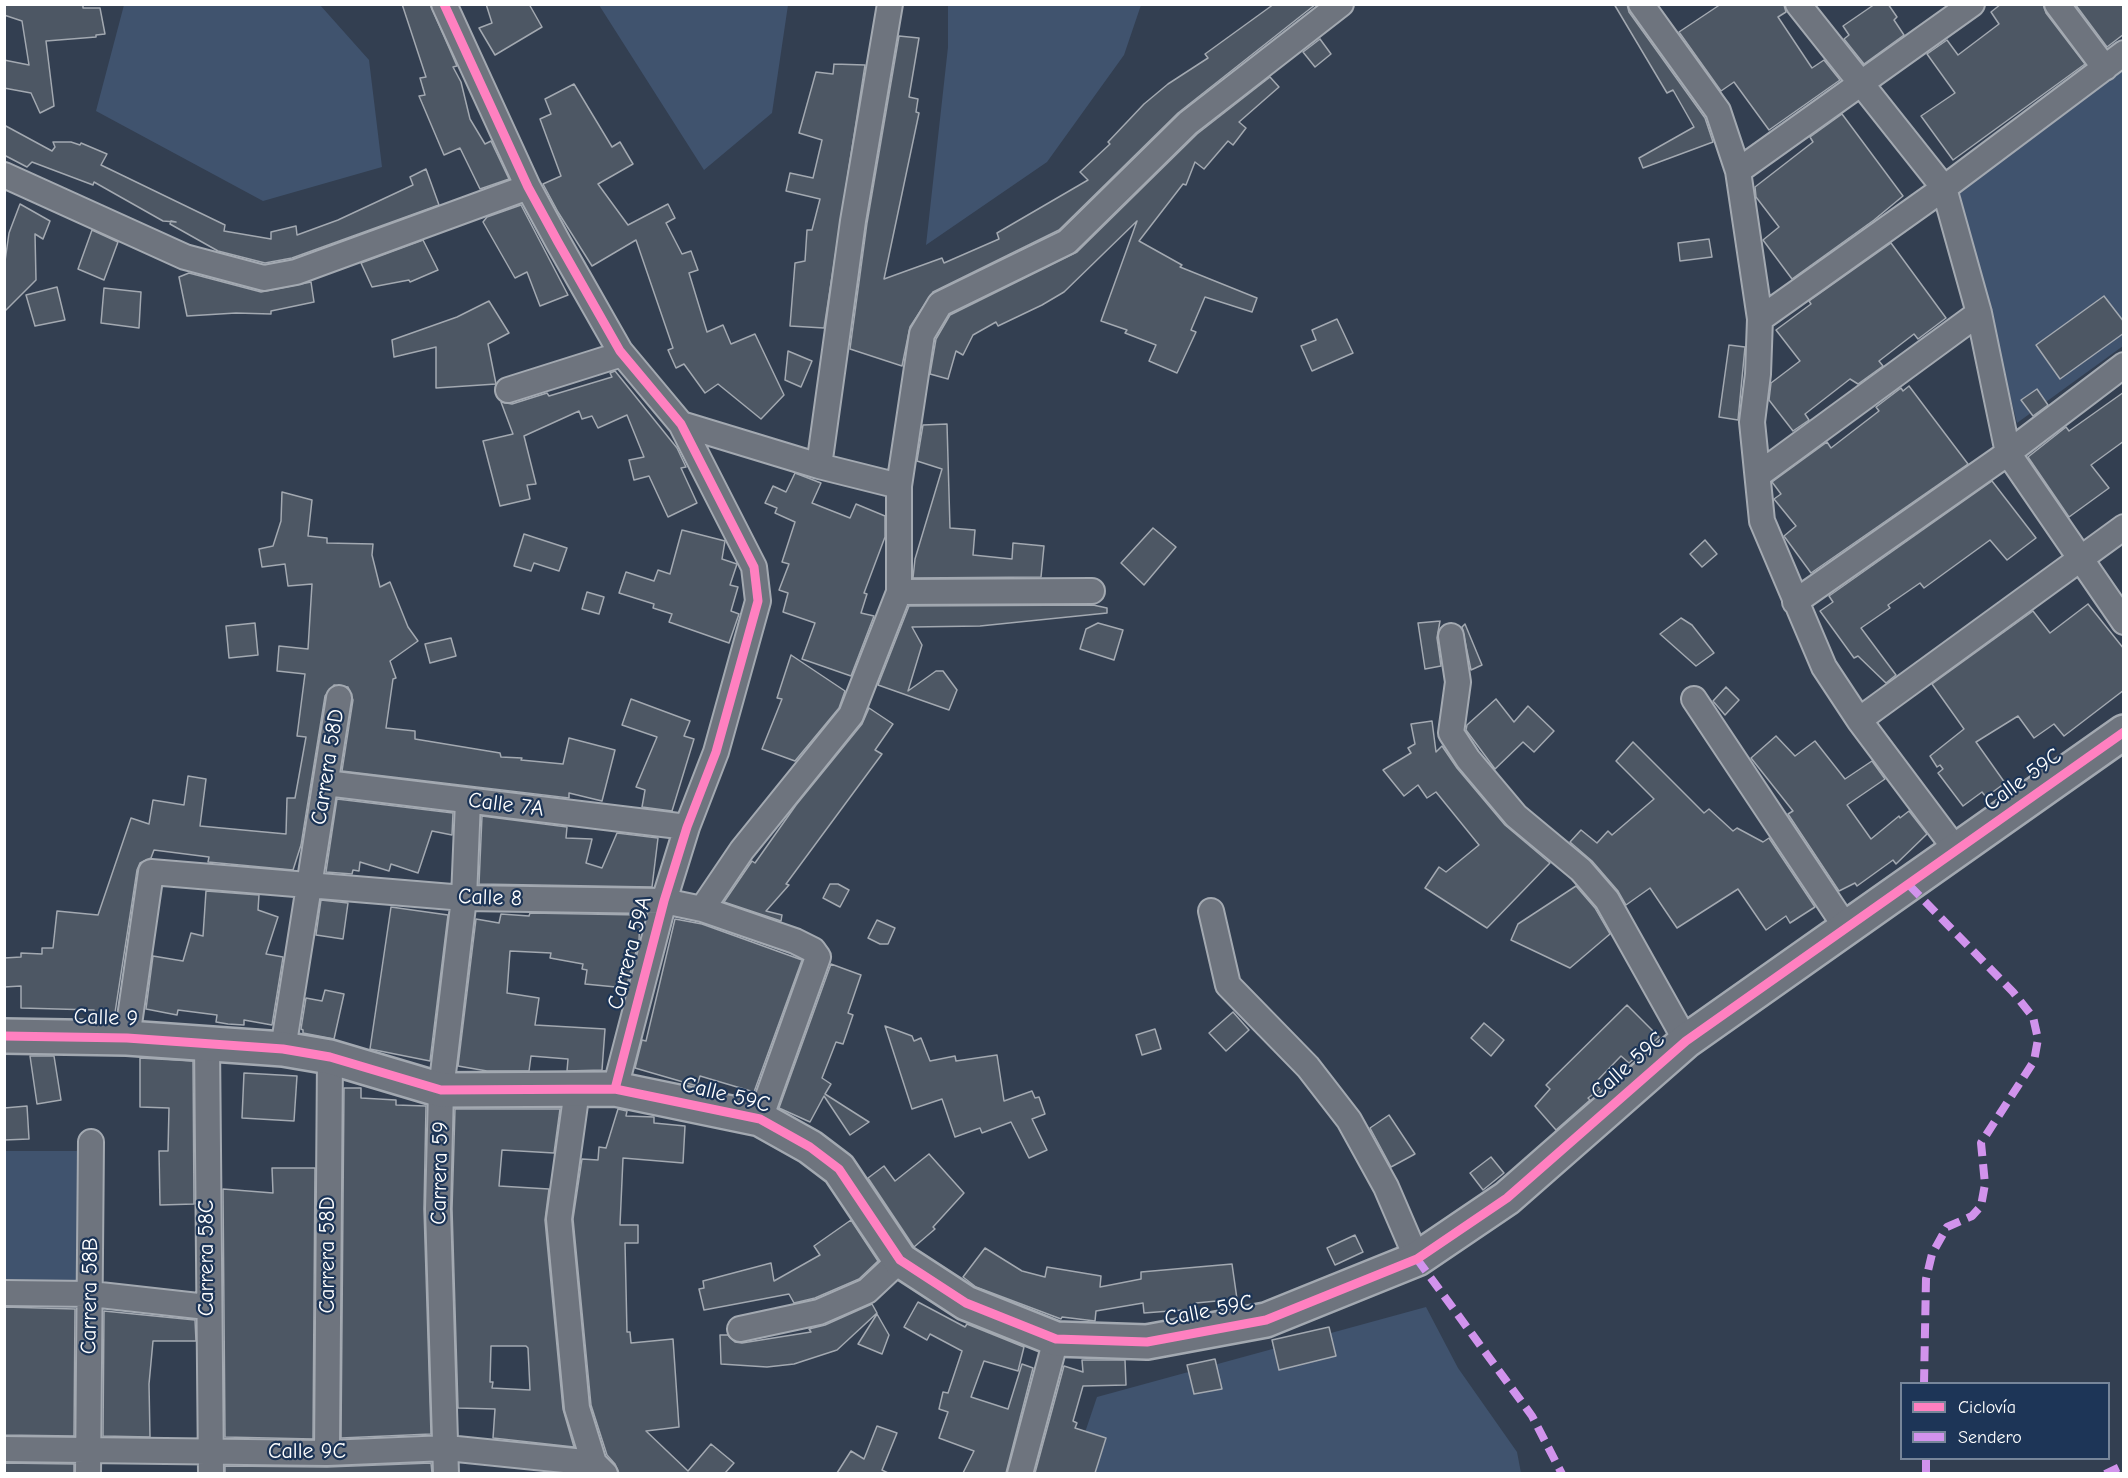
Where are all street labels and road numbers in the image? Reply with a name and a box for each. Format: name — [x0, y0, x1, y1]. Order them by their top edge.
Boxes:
street label: Carrera 58D — [306, 707, 350, 827]
street label: Calle 59C — [1979, 743, 2067, 817]
street label: Calle 7A — [467, 787, 545, 823]
street label: Calle 8 — [457, 884, 523, 912]
street label: Carrera 59A — [602, 893, 658, 1013]
street label: Calle 9 — [73, 1004, 139, 1032]
street label: Calle 59C — [1585, 1027, 1671, 1105]
street label: Calle 59C — [679, 1071, 773, 1119]
street label: Carrera 59 — [426, 1121, 454, 1225]
street label: Carrera 58D — [315, 1196, 341, 1314]
street label: Carrera 58C — [194, 1200, 220, 1316]
street label: Carrera 58B — [76, 1237, 104, 1355]
street label: Calle 59C — [1162, 1289, 1256, 1333]
street label: Calle 9C — [268, 1439, 346, 1465]

